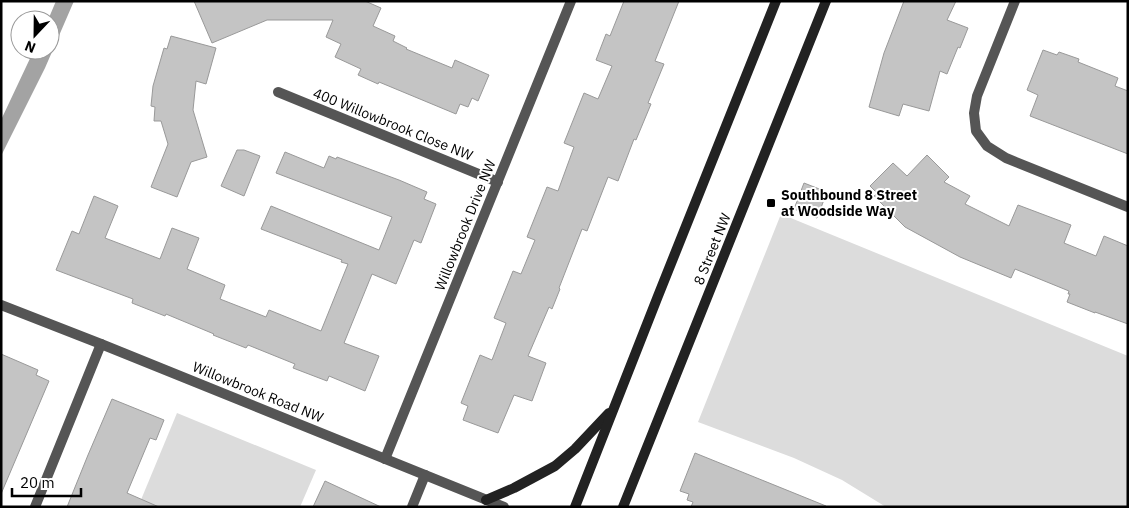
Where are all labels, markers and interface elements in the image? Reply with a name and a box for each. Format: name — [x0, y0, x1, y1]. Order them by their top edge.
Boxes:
north arrow — [10, 10, 60, 60]
text: N — [22, 37, 38, 57]
street label: 400 Willowbrook Close NW — [311, 84, 476, 164]
street label: Willowbrook Drive NW — [430, 156, 500, 293]
place label: Southbound 8 Street at Woodside Way — [781, 186, 917, 220]
marker: Southbound 8 Street at Woodside Way — [765, 197, 777, 209]
street label: 8 Street NW — [689, 210, 735, 288]
street label: Willowbrook Road NW — [190, 358, 327, 427]
scale bar — [12, 466, 81, 498]
text: 20 m — [20, 473, 55, 492]

